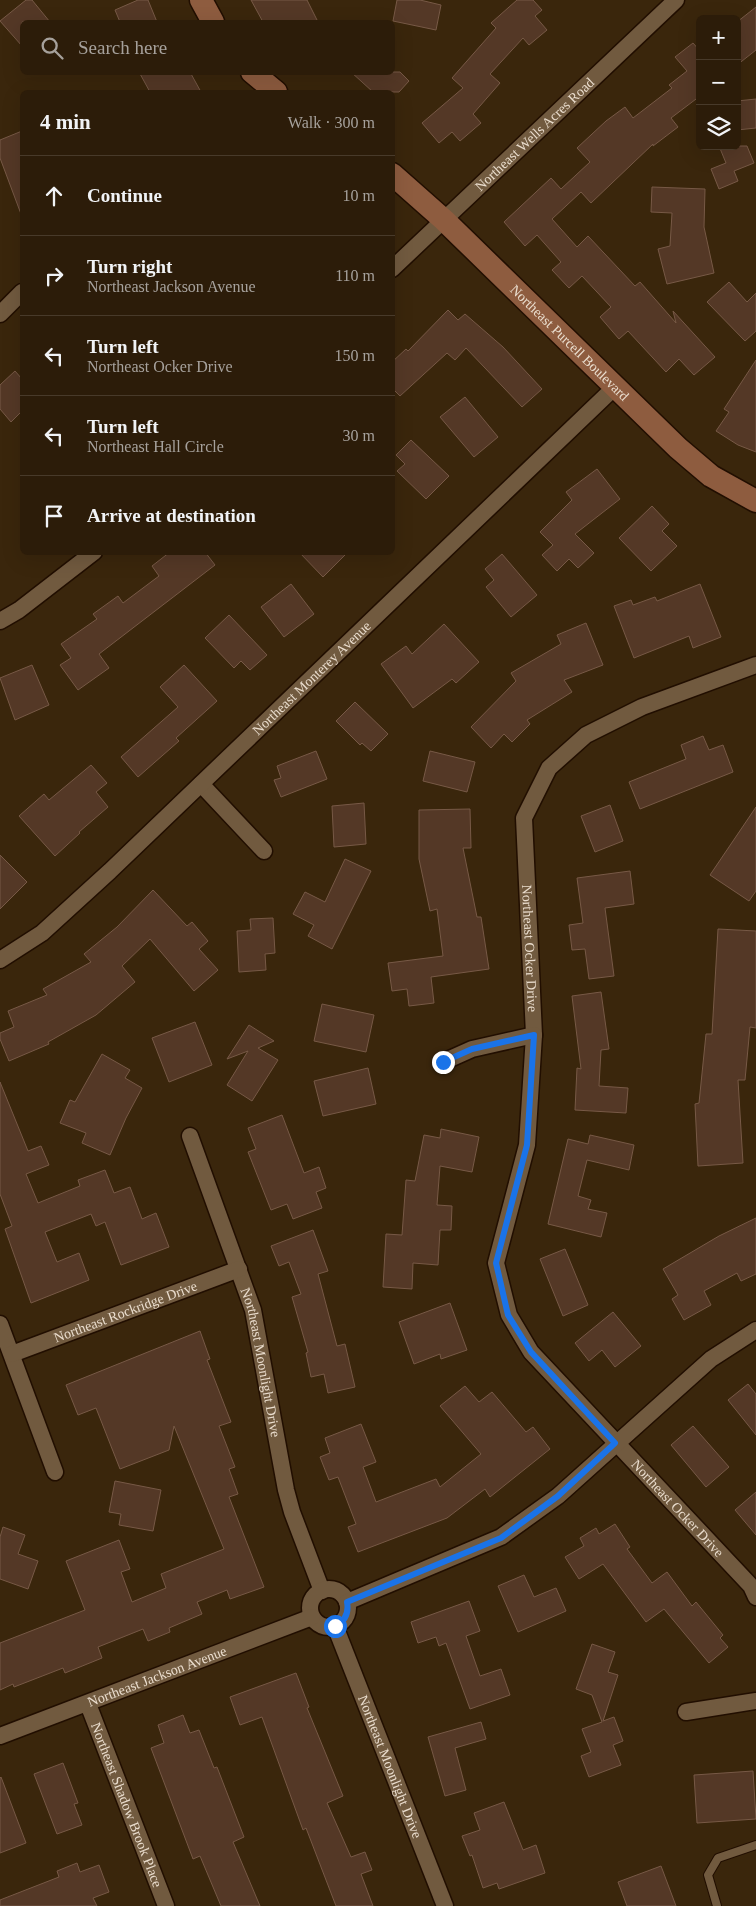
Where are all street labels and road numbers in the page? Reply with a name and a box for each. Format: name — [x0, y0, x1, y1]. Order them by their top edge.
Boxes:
street label: Northeast Wells Acres Road — [472, 75, 597, 194]
street label: Northeast Purcell Boulevard — [507, 282, 632, 404]
street label: Northeast Monterey Avenue — [249, 618, 374, 738]
street label: Northeast Ocker Drive — [520, 884, 540, 1012]
street label: Northeast Rockridge Drive — [52, 1278, 199, 1345]
street label: Northeast Moonlight Drive — [238, 1286, 284, 1438]
street label: Northeast Ocker Drive — [629, 1457, 727, 1560]
street label: Northeast Jackson Avenue — [85, 1643, 229, 1709]
street label: Northeast Moonlight Drive — [355, 1693, 425, 1840]
street label: Northeast Shadow Brook Place — [88, 1720, 166, 1889]

